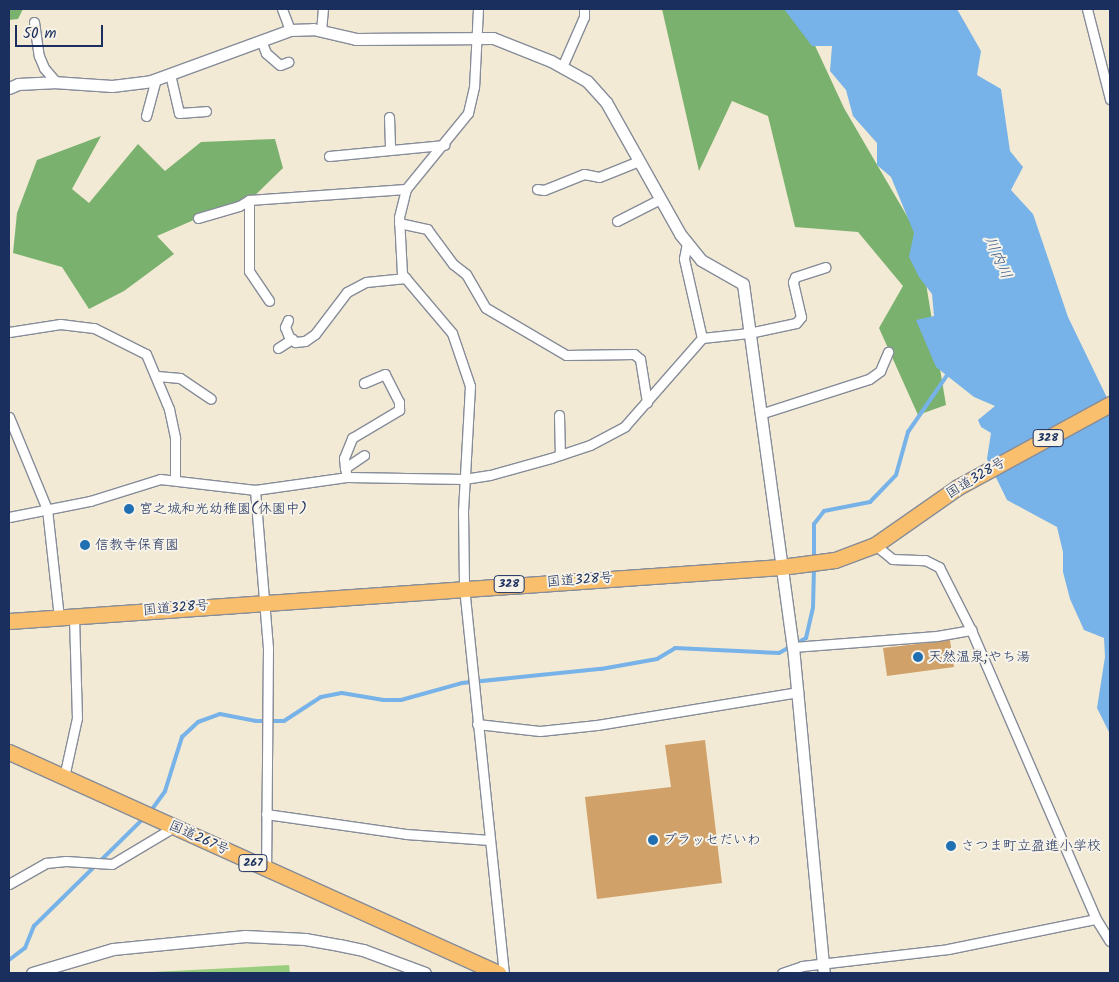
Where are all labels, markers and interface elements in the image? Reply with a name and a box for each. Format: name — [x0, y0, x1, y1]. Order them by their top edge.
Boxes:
scale bar — [18, 15, 105, 47]
text: 50 m — [23, 22, 57, 46]
water label: 川内川 — [980, 234, 1014, 282]
road number: 328 — [1032, 428, 1064, 448]
street label: 国道328号 — [943, 454, 1009, 502]
place label: 宮之城和光幼稚園(休園中) — [139, 501, 307, 517]
marker: 宮之城和光幼稚園(休園中) — [123, 503, 135, 515]
place label: 信教寺保育園 — [95, 537, 179, 553]
marker: 信教寺保育園 — [79, 539, 91, 551]
street label: 国道328号 — [546, 569, 614, 591]
road number: 328 — [493, 574, 525, 594]
street label: 国道328号 — [142, 597, 210, 619]
place label: 天然温泉;やち湯 — [928, 649, 1030, 665]
marker: 天然温泉;やち湯 — [912, 651, 924, 663]
street label: 国道267号 — [166, 817, 232, 859]
place label: プラッセだいわ — [663, 832, 761, 848]
marker: プラッセだいわ — [647, 834, 659, 846]
place label: さつま町立盈進小学校 — [961, 838, 1101, 854]
marker: さつま町立盈進小学校 — [945, 840, 957, 852]
road number: 267 — [238, 854, 268, 872]

